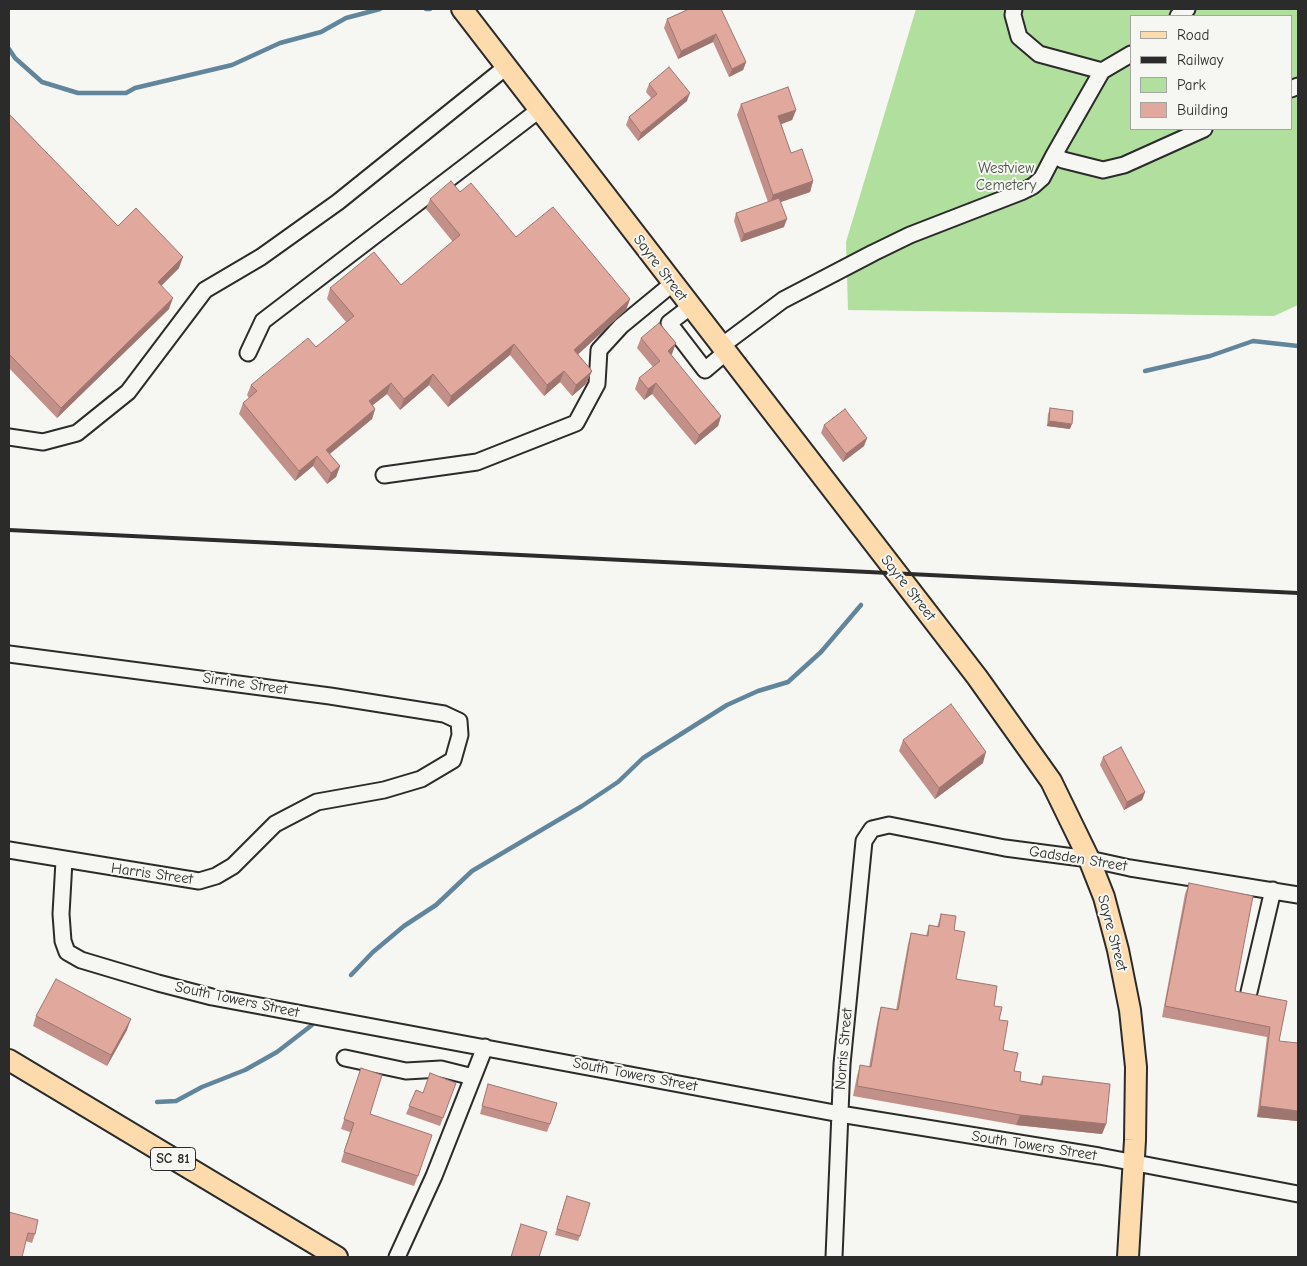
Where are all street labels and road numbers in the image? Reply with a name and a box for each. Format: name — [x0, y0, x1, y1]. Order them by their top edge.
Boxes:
street label: Sayre Street — [629, 231, 691, 305]
street label: Sayre Street — [877, 552, 939, 624]
street label: Sirrine Street — [201, 669, 289, 699]
street label: Gadsden Street — [1028, 842, 1128, 876]
street label: Harris Street — [110, 859, 194, 889]
street label: Sayre Street — [1093, 893, 1131, 973]
street label: South Towers Street — [173, 978, 301, 1022]
street label: Norris Street — [831, 1007, 857, 1091]
street label: South Towers Street — [571, 1054, 699, 1096]
street label: South Towers Street — [970, 1127, 1098, 1165]
road number: SC 81 — [150, 1148, 196, 1170]

